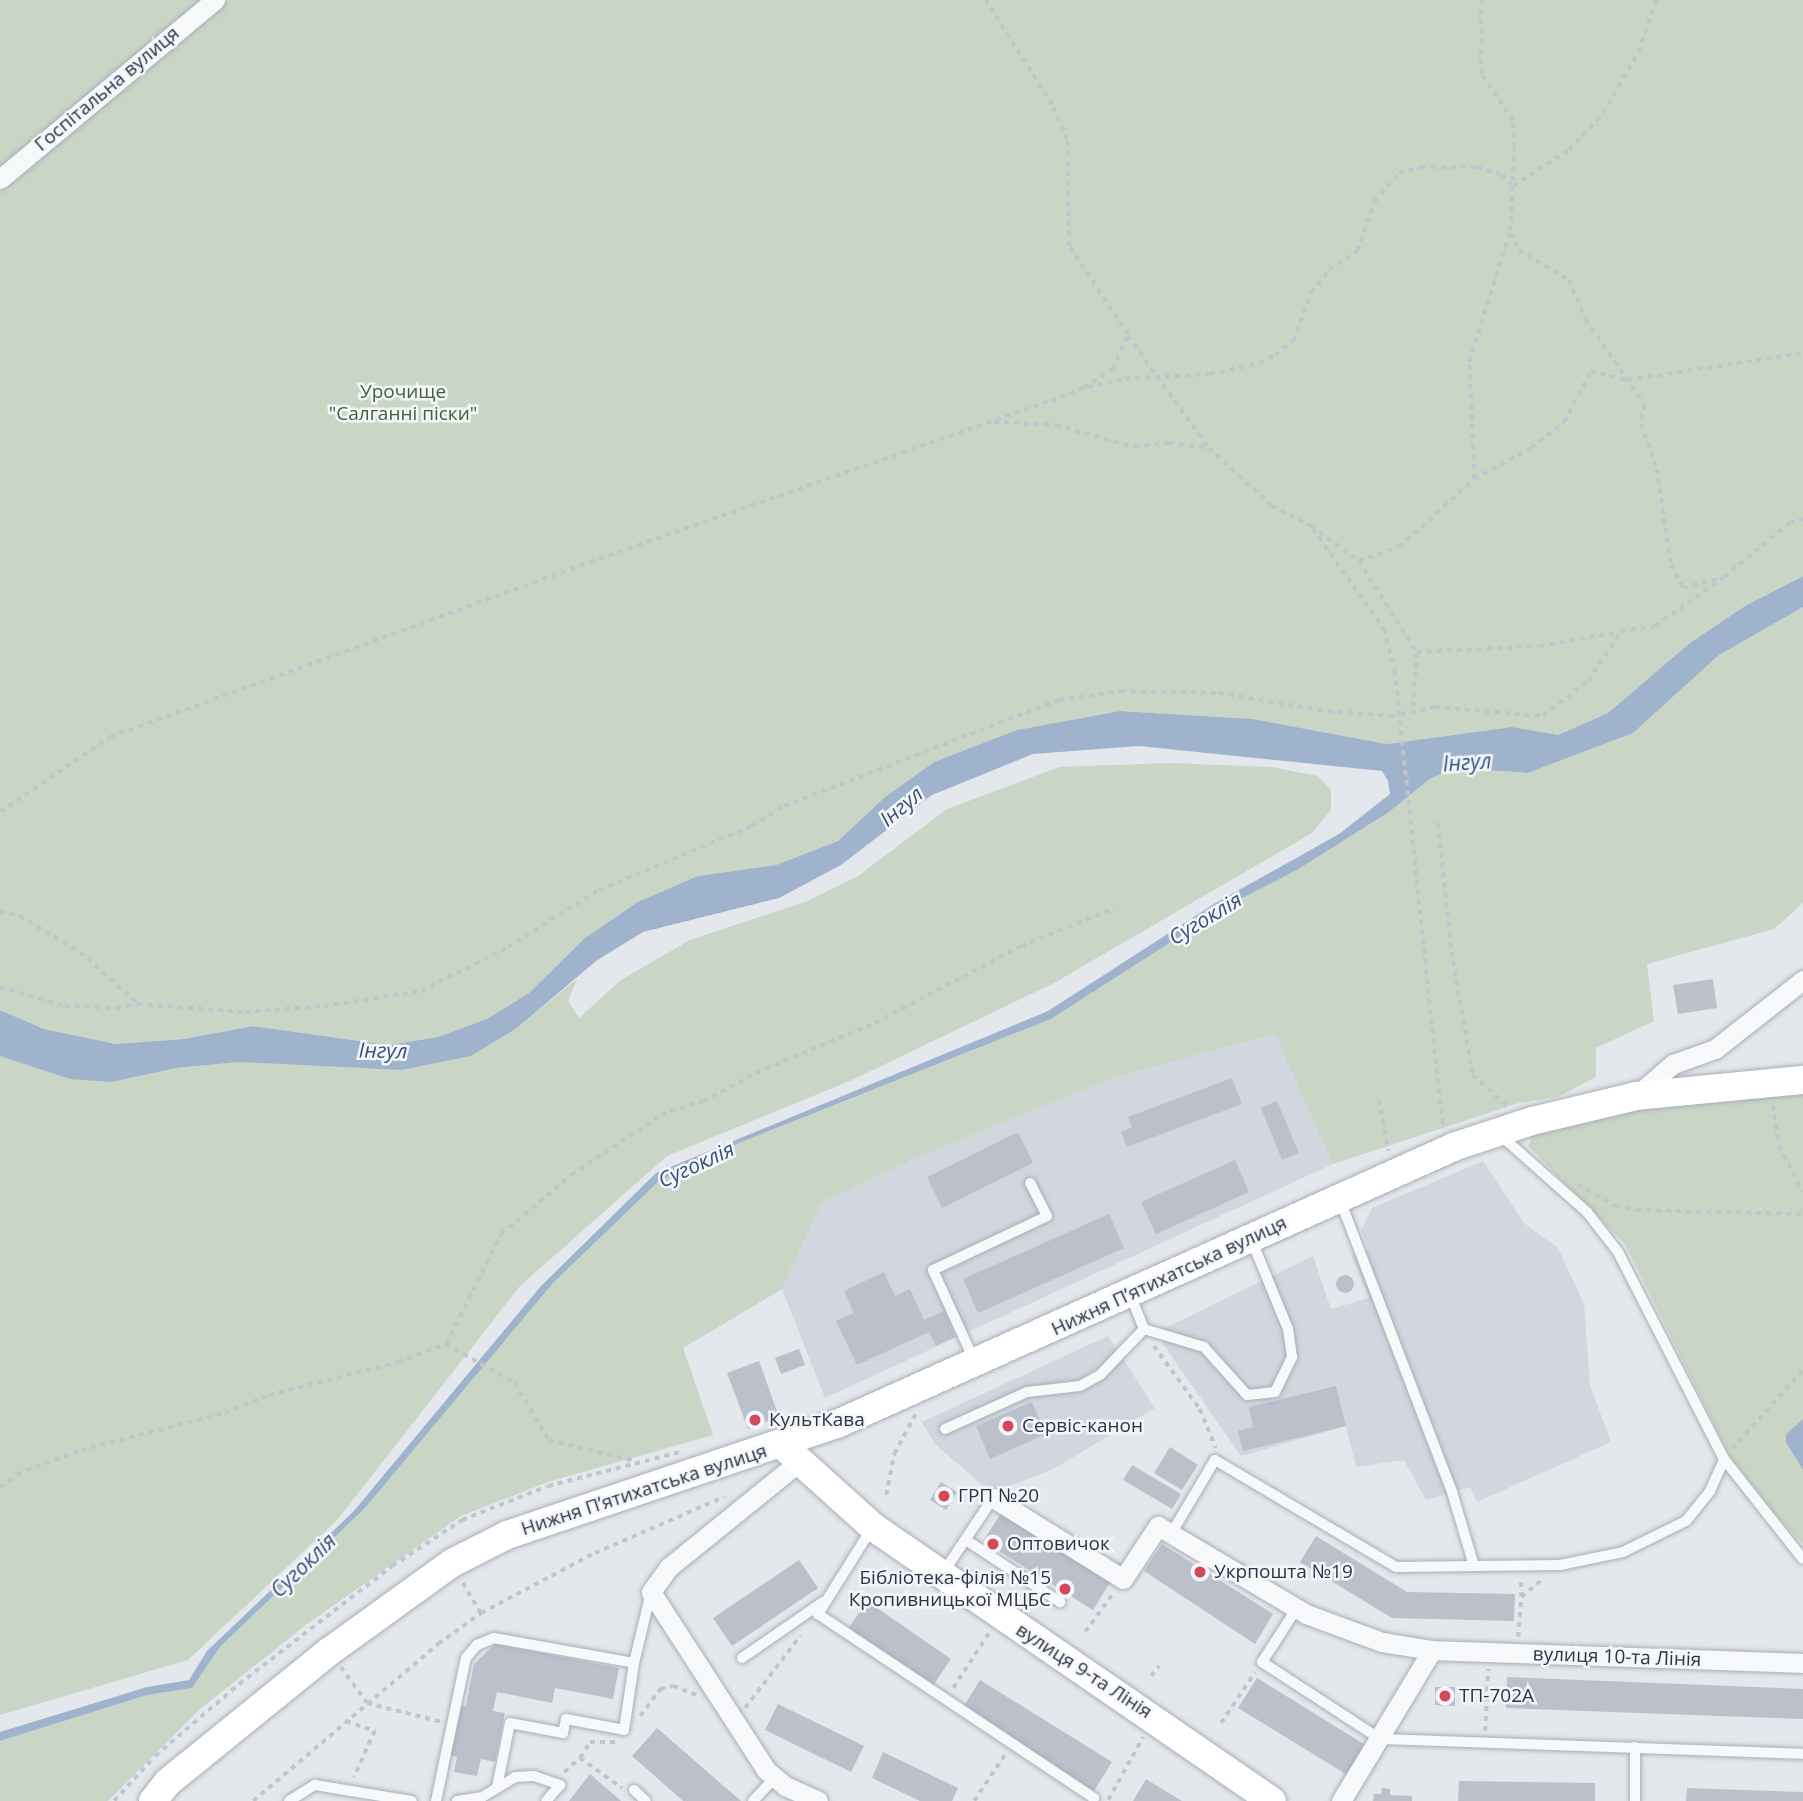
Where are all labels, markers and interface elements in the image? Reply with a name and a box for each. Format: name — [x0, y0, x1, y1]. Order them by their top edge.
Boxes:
street label: Госпітальна вулиця — [30, 22, 184, 156]
park label: Урочище "Салганні піски" — [329, 381, 477, 425]
water label: Інгул — [1442, 748, 1492, 776]
water label: Інгул — [874, 781, 928, 831]
water label: Сугоклія — [1164, 886, 1246, 950]
water label: Інгул — [358, 1037, 408, 1063]
water label: Сугоклія — [654, 1135, 738, 1193]
street label: Нижня Пʼятихатська вулиця — [1048, 1211, 1290, 1341]
place label: КультКава — [769, 1409, 865, 1431]
marker: КультКава — [747, 1412, 763, 1428]
place label: Сервіс-канон — [1022, 1415, 1143, 1437]
marker: Сервіс-канон — [1000, 1418, 1016, 1434]
street label: Нижня Пʼятихатська вулиця — [518, 1439, 770, 1541]
place label: ГРП №20 — [958, 1485, 1039, 1507]
marker: ГРП №20 — [936, 1488, 952, 1504]
water label: Сугоклія — [265, 1528, 341, 1602]
place label: Оптовичок — [1007, 1533, 1110, 1555]
marker: Оптовичок — [985, 1536, 1001, 1552]
place label: Укрпошта №19 — [1214, 1561, 1353, 1583]
marker: Укрпошта №19 — [1192, 1564, 1208, 1580]
place label: Бібліотека-філія №15 Кропивницької МЦБС — [849, 1567, 1051, 1611]
marker: Бібліотека-філія №15 Кропивницької МЦБС — [1057, 1581, 1073, 1597]
street label: вулиця 9-та Лінія — [1012, 1619, 1156, 1723]
street label: вулиця 10-та Лінія — [1532, 1643, 1702, 1671]
place label: ТП-702А — [1459, 1685, 1534, 1707]
marker: ТП-702А — [1437, 1688, 1453, 1704]

